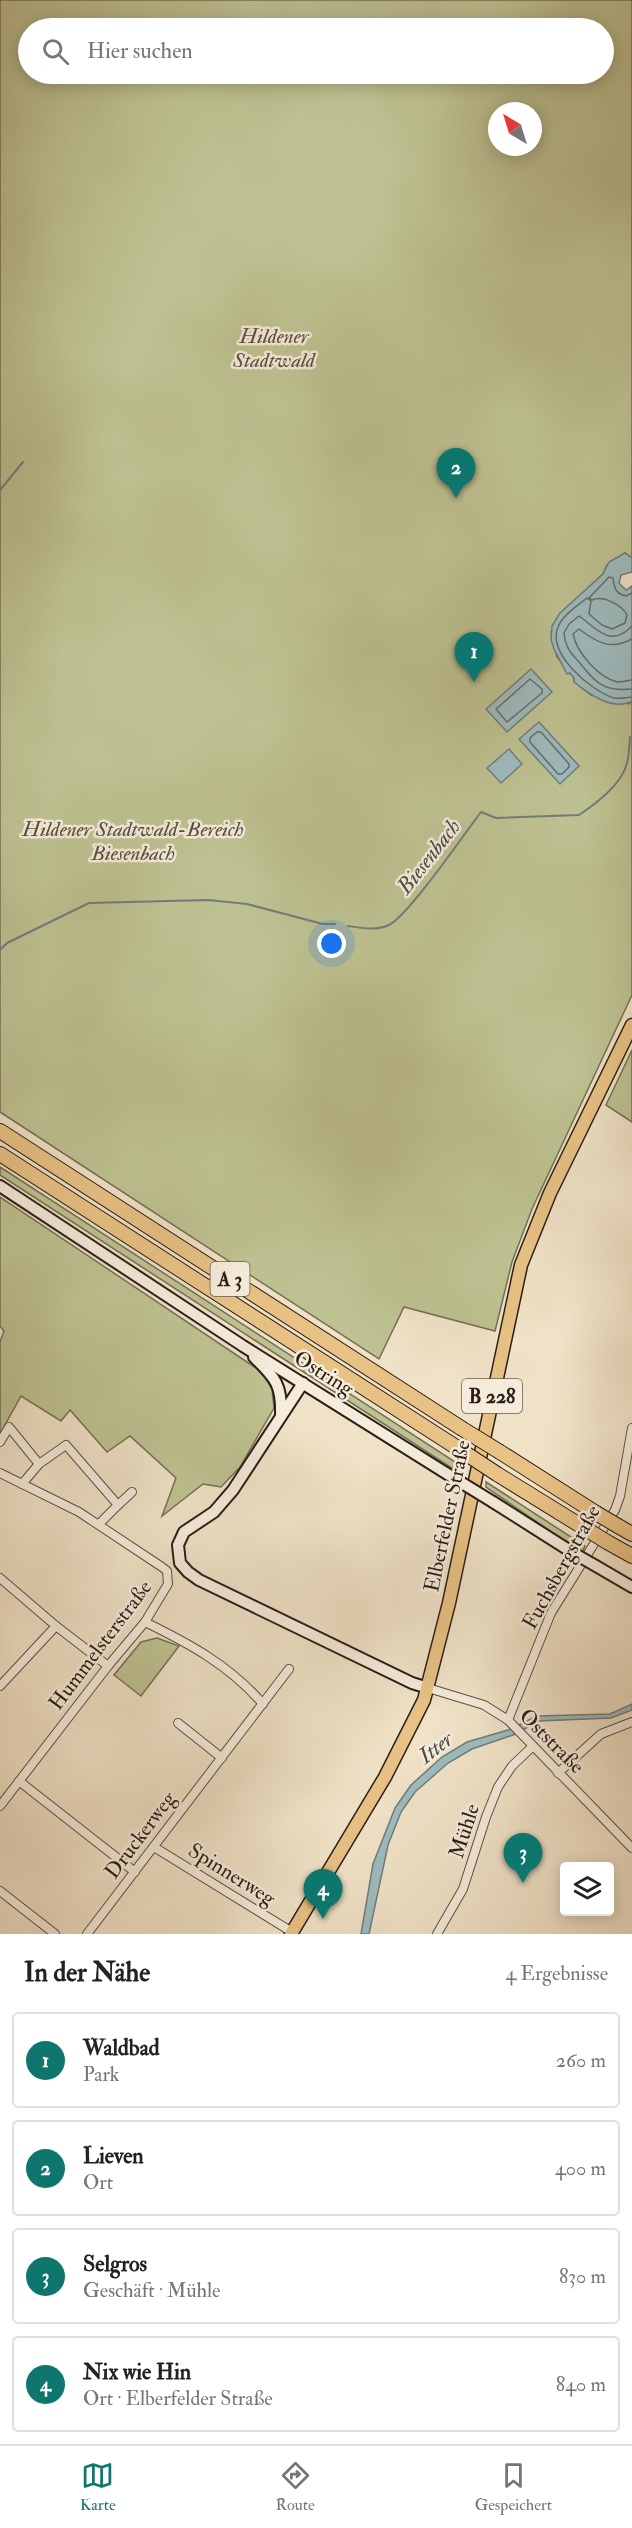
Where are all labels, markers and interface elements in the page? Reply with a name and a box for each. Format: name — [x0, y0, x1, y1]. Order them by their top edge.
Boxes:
search box — [18, 18, 614, 84]
icon: search — [39, 35, 72, 68]
text: Hier suchen — [87, 37, 193, 65]
north arrow — [488, 102, 542, 156]
park label: Hildener Stadtwald — [232, 323, 316, 374]
pin: 2 — [436, 448, 476, 498]
pin: 1 — [454, 632, 494, 682]
water label: Biesenbach — [390, 813, 467, 901]
park label: Hildener Stadtwald-Bereich Biesenbach — [21, 816, 244, 867]
your location — [317, 929, 346, 958]
road number: A 3 — [210, 1262, 250, 1296]
street label: Ostring — [289, 1345, 359, 1403]
road number: B 228 — [462, 1379, 522, 1413]
street label: Elberfelder Straße — [418, 1438, 477, 1594]
street label: Fuchsbergstraße — [516, 1500, 607, 1634]
street label: Hummelsterstraße — [43, 1575, 158, 1716]
street label: Oststraße — [513, 1703, 590, 1780]
water label: Itter — [412, 1724, 460, 1771]
street label: Druckerweg — [99, 1786, 182, 1884]
street label: Mühle — [443, 1800, 486, 1862]
pin: 3 — [504, 1834, 542, 1883]
street label: Spinnerweg — [183, 1837, 281, 1912]
map controls — [560, 1862, 614, 1916]
button: layers — [560, 1862, 614, 1916]
pin: 4 — [304, 1870, 342, 1919]
text: In der Nähe — [24, 1957, 150, 1989]
text: 4 Ergebnisse — [506, 1961, 608, 1986]
text: Waldbad — [83, 2034, 160, 2062]
text: 1 — [42, 2048, 49, 2073]
text: 260 m — [556, 2048, 606, 2073]
text: Park — [83, 2062, 119, 2087]
text: Lieven — [83, 2142, 144, 2170]
text: 2 — [40, 2156, 51, 2181]
text: 400 m — [555, 2156, 606, 2181]
text: Ort — [83, 2170, 113, 2195]
text: Selgros — [83, 2250, 147, 2278]
text: 3 — [42, 2264, 49, 2289]
text: 830 m — [559, 2264, 606, 2289]
text: Geschäft · Mühle — [83, 2278, 220, 2303]
text: Nix wie Hin — [83, 2358, 191, 2386]
text: 4 — [40, 2372, 51, 2397]
text: 840 m — [556, 2372, 606, 2397]
text: Ort · Elberfelder Straße — [83, 2386, 273, 2411]
tab: Karte — [80, 2459, 116, 2515]
tab: Route — [276, 2459, 315, 2515]
tab: Gespeichert — [475, 2459, 552, 2515]

